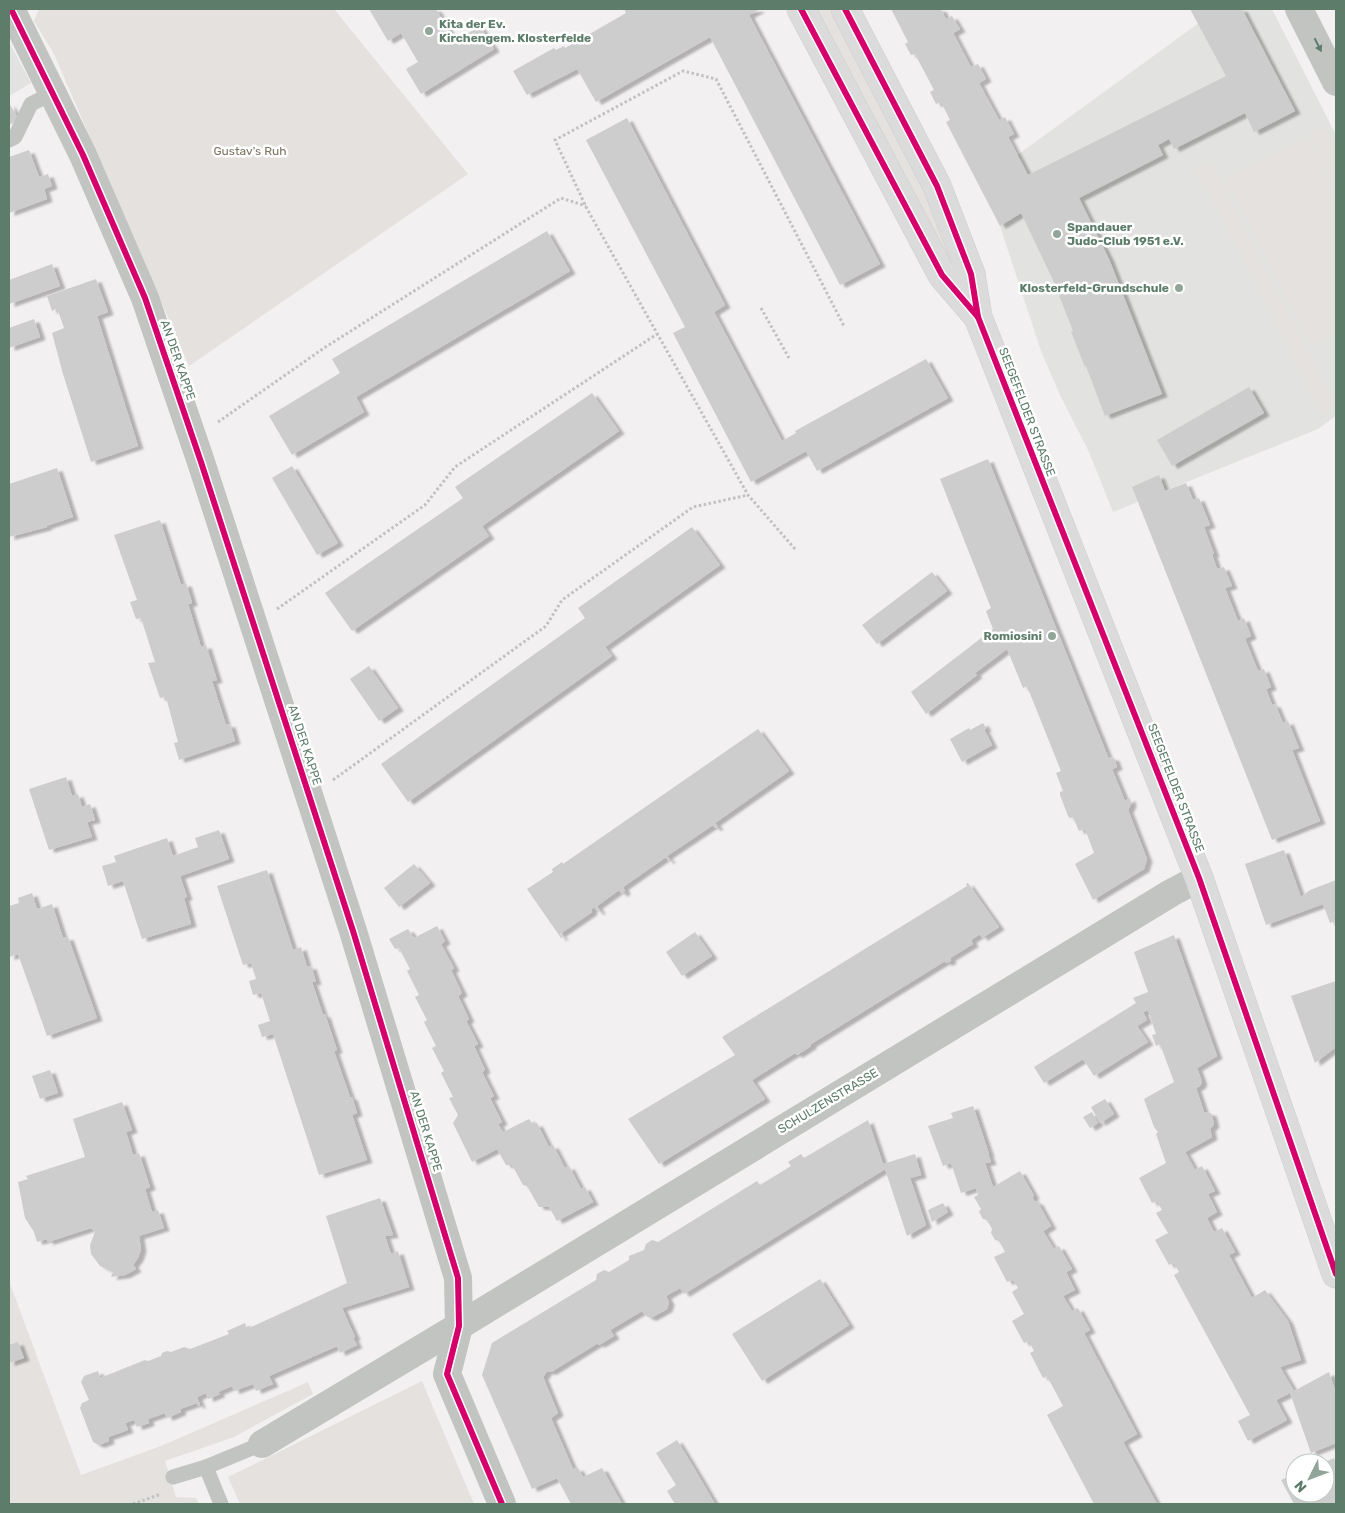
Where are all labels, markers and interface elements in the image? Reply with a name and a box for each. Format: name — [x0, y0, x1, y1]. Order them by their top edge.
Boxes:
place label: Kita der Ev. Kirchengem. Klosterfelde — [439, 17, 591, 45]
marker: Kita der Ev. Kirchengem. Klosterfelde — [423, 25, 435, 37]
one-way arrow — [1314, 38, 1322, 52]
park label: Gustav's Ruh — [213, 144, 287, 158]
place label: Spandauer Judo-Club 1951 e.V. — [1067, 220, 1184, 248]
marker: Spandauer Judo-Club 1951 e.V. — [1051, 228, 1063, 240]
place label: Klosterfeld-Grundschule — [1020, 281, 1169, 295]
marker: Klosterfeld-Grundschule — [1173, 282, 1185, 294]
street label: AN DER KAPPE — [158, 318, 198, 402]
street label: SEEGEFELDER STRASSE — [996, 346, 1058, 478]
place label: Romiosini — [983, 629, 1042, 643]
marker: Romiosini — [1046, 630, 1058, 642]
street label: AN DER KAPPE — [285, 703, 325, 787]
street label: SEEGEFELDER STRASSE — [1145, 722, 1207, 854]
street label: SCHULZENSTRASSE — [775, 1066, 881, 1136]
street label: AN DER KAPPE — [407, 1089, 445, 1173]
north arrow — [1285, 1453, 1335, 1503]
text: N — [1291, 1477, 1310, 1496]

